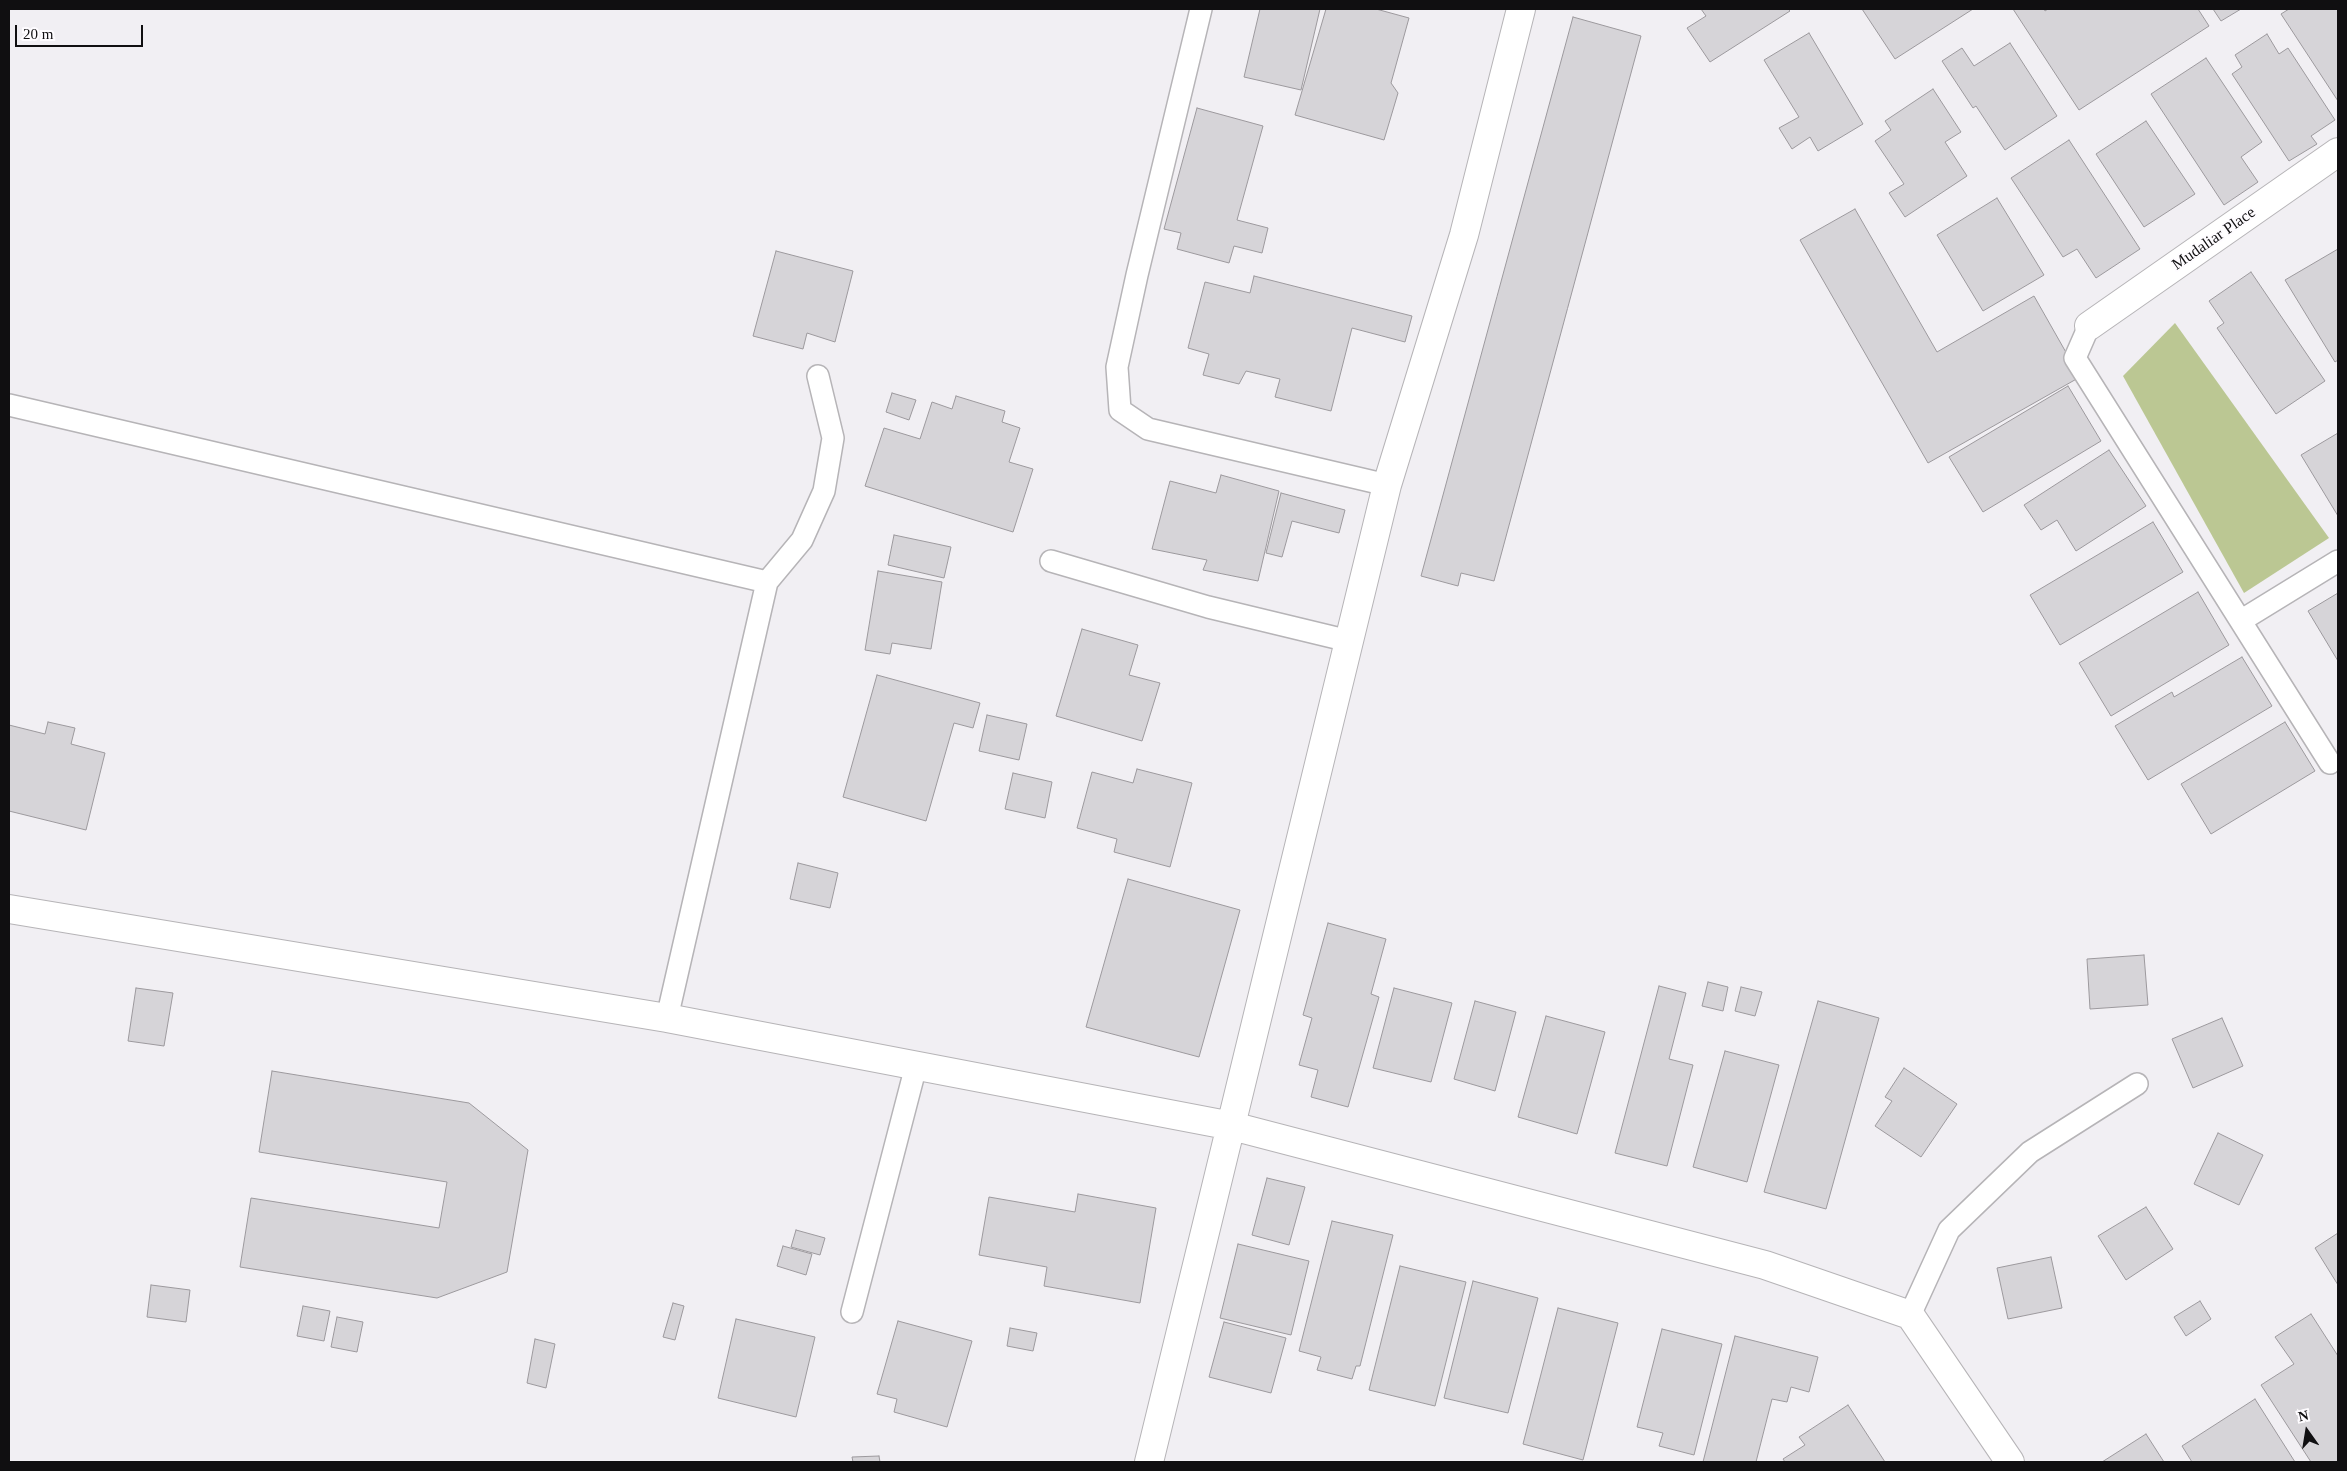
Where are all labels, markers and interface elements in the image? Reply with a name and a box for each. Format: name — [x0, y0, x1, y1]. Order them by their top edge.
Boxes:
scale bar — [18, 15, 145, 47]
text: 20 m — [23, 26, 53, 42]
street label: Mudaliar Place — [2169, 203, 2259, 275]
north arrow — [2282, 1406, 2332, 1456]
text: N — [2297, 1407, 2310, 1424]

